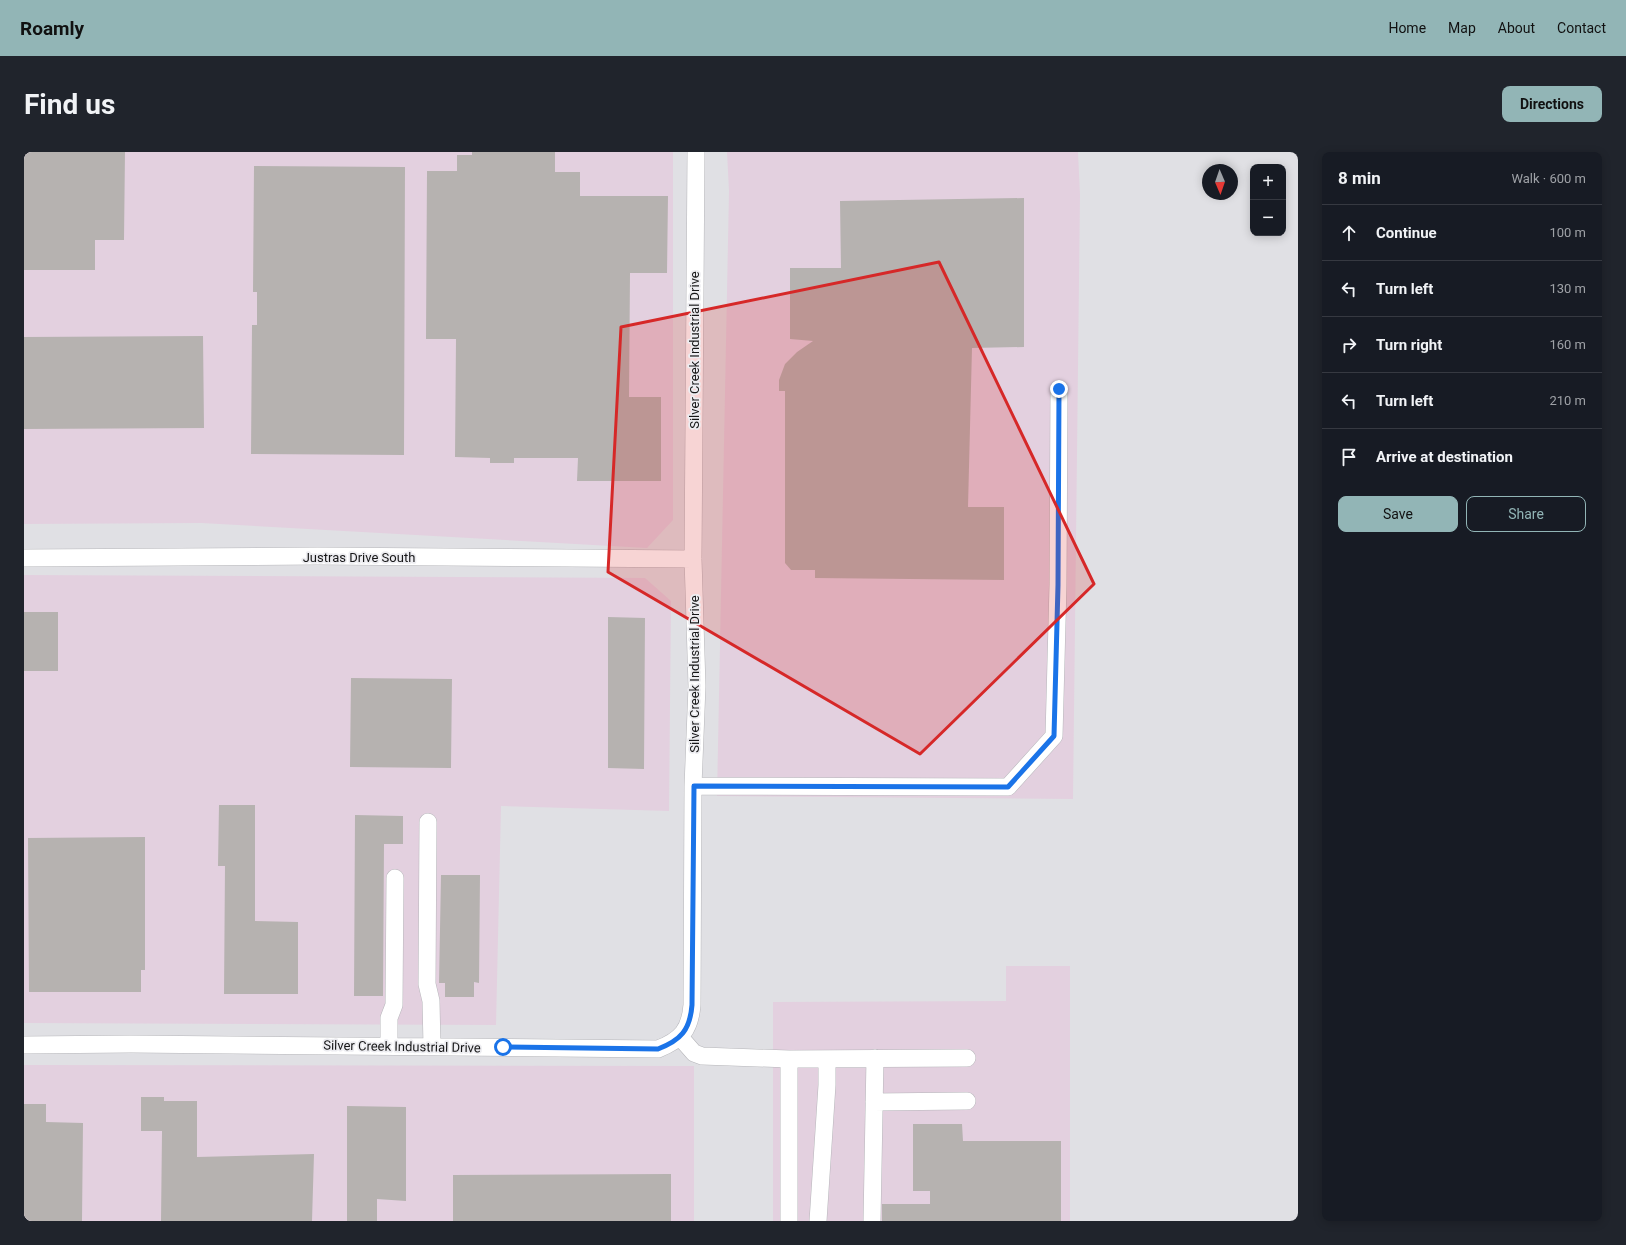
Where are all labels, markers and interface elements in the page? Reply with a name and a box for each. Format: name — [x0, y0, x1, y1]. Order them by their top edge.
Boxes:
text: Roamly — [20, 17, 84, 40]
text: Home — [1388, 20, 1426, 36]
text: Map — [1448, 20, 1476, 36]
text: About — [1498, 20, 1535, 36]
text: Contact — [1557, 20, 1606, 36]
button: Directions — [1502, 86, 1602, 122]
text: Find us — [24, 88, 115, 121]
north arrow — [1202, 164, 1238, 200]
map controls — [1250, 164, 1286, 236]
button: + — [1250, 164, 1286, 200]
text: 8 min — [1338, 168, 1381, 188]
text: Walk · 600 m — [1511, 171, 1586, 186]
button: − — [1250, 200, 1286, 236]
icon: ahead — [1338, 222, 1360, 244]
text: Continue — [1376, 224, 1437, 242]
text: 100 m — [1549, 225, 1586, 240]
street label: Silver Creek Industrial Drive — [687, 271, 702, 429]
icon: left — [1338, 278, 1360, 300]
text: Turn left — [1376, 280, 1433, 298]
text: 130 m — [1549, 281, 1586, 296]
icon: right — [1338, 334, 1360, 356]
text: Turn right — [1376, 336, 1442, 354]
text: 160 m — [1549, 337, 1586, 352]
route end — [1050, 380, 1068, 398]
icon: left — [1338, 390, 1360, 412]
text: Turn left — [1376, 392, 1433, 410]
text: 210 m — [1549, 393, 1586, 408]
icon: arrive — [1338, 446, 1360, 468]
text: Arrive at destination — [1376, 448, 1513, 466]
button: Save — [1338, 496, 1458, 532]
button: Share — [1466, 496, 1586, 532]
street label: Justras Drive South — [303, 550, 415, 565]
street label: Silver Creek Industrial Drive — [687, 595, 702, 753]
street label: Silver Creek Industrial Drive — [323, 1038, 481, 1055]
route start — [494, 1038, 512, 1056]

